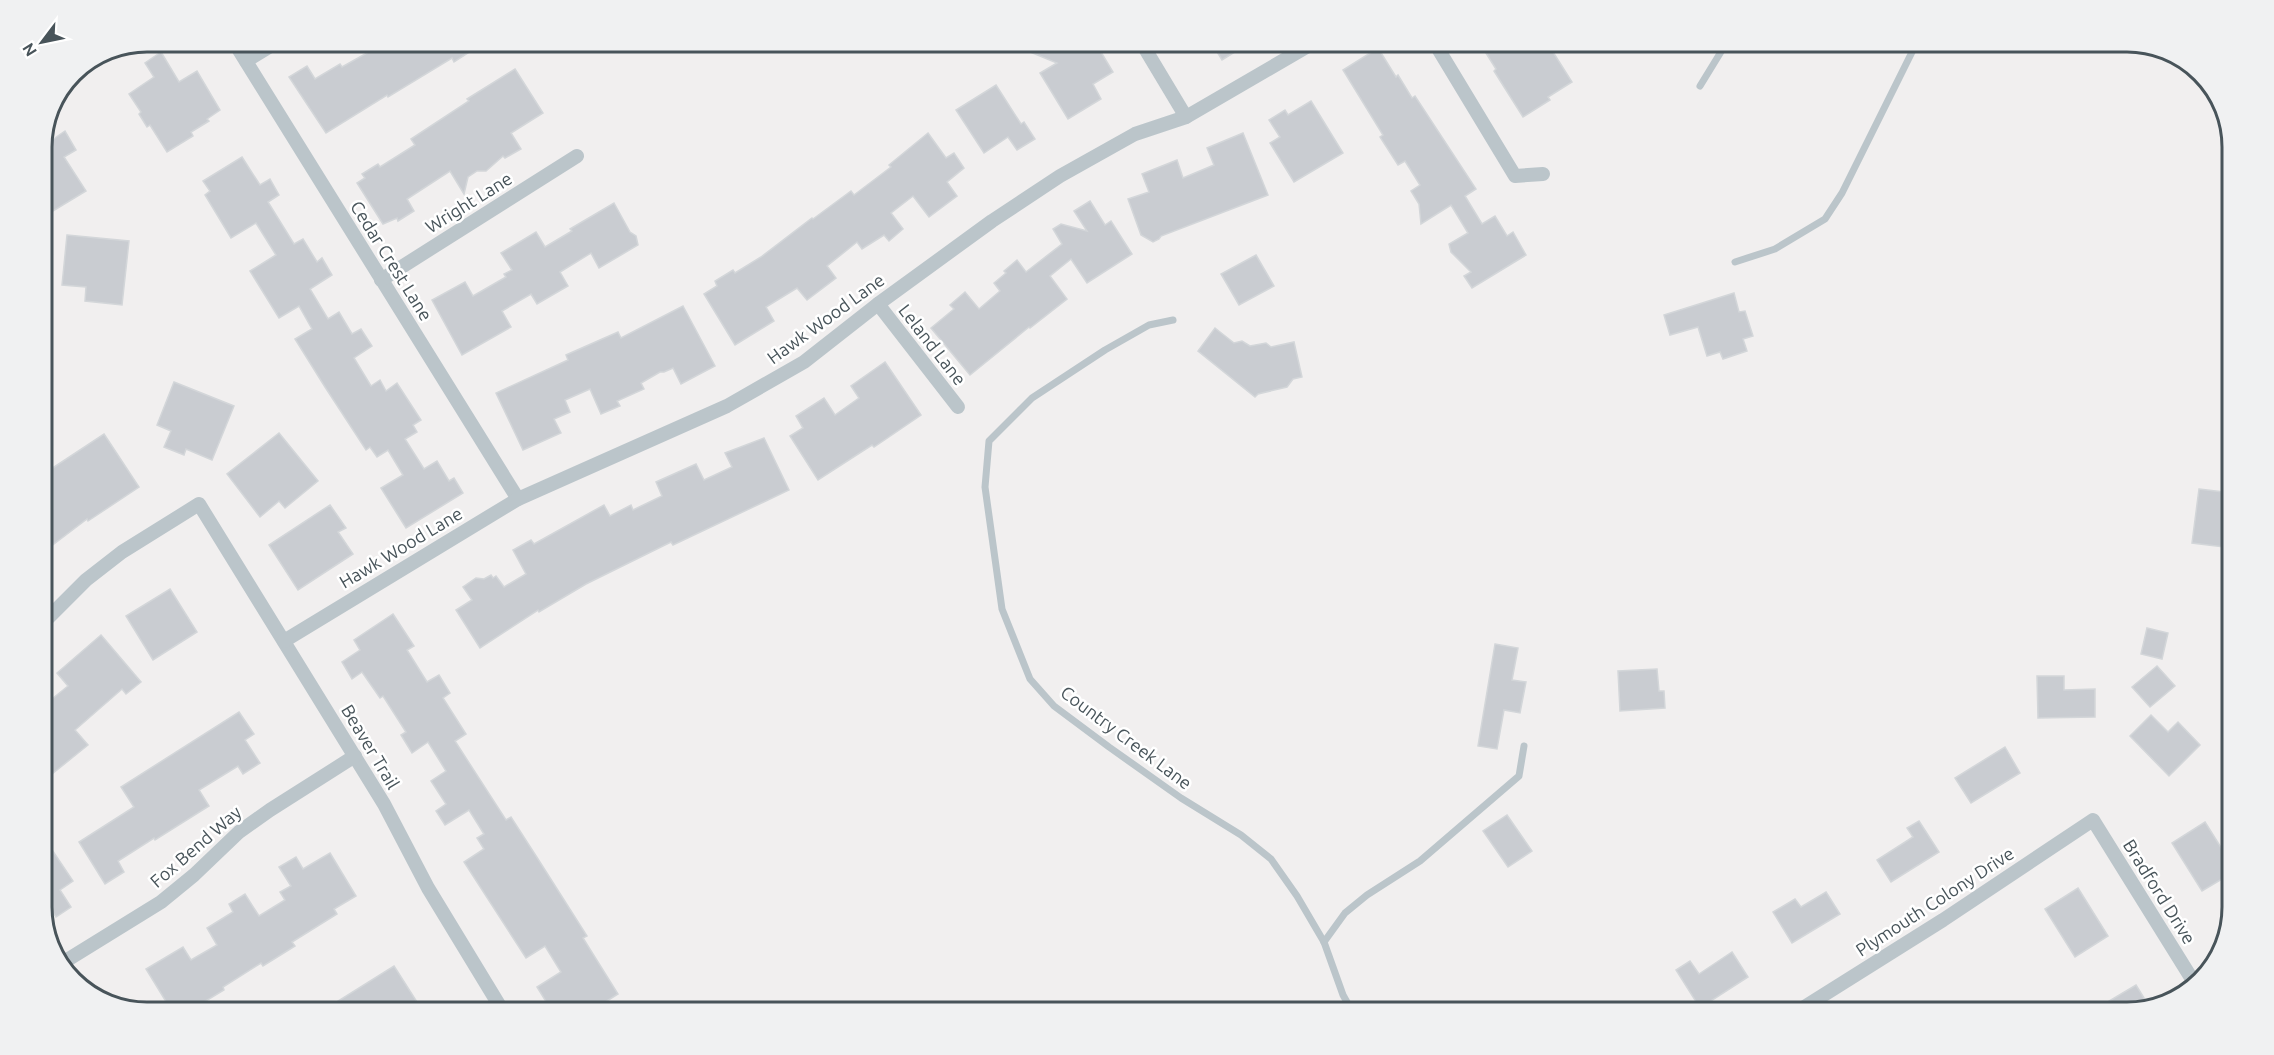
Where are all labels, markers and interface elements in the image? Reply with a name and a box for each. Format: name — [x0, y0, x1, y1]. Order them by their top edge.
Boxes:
north arrow — [12, 12, 72, 72]
text: N — [18, 40, 40, 60]
street label: Wright Lane — [422, 168, 515, 237]
street label: Cedar Crest Lane — [347, 197, 437, 324]
street label: Hawk Wood Lane — [763, 269, 888, 367]
street label: Leland Lane — [895, 300, 970, 389]
street label: Hawk Wood Lane — [335, 503, 466, 592]
street label: Country Creek Lane — [1057, 681, 1196, 793]
street label: Beaver Trail — [338, 701, 404, 792]
street label: Fox Bend Way — [146, 801, 245, 891]
street label: Bradford Drive — [2120, 836, 2200, 947]
street label: Plymouth Colony Drive — [1852, 843, 2017, 960]

